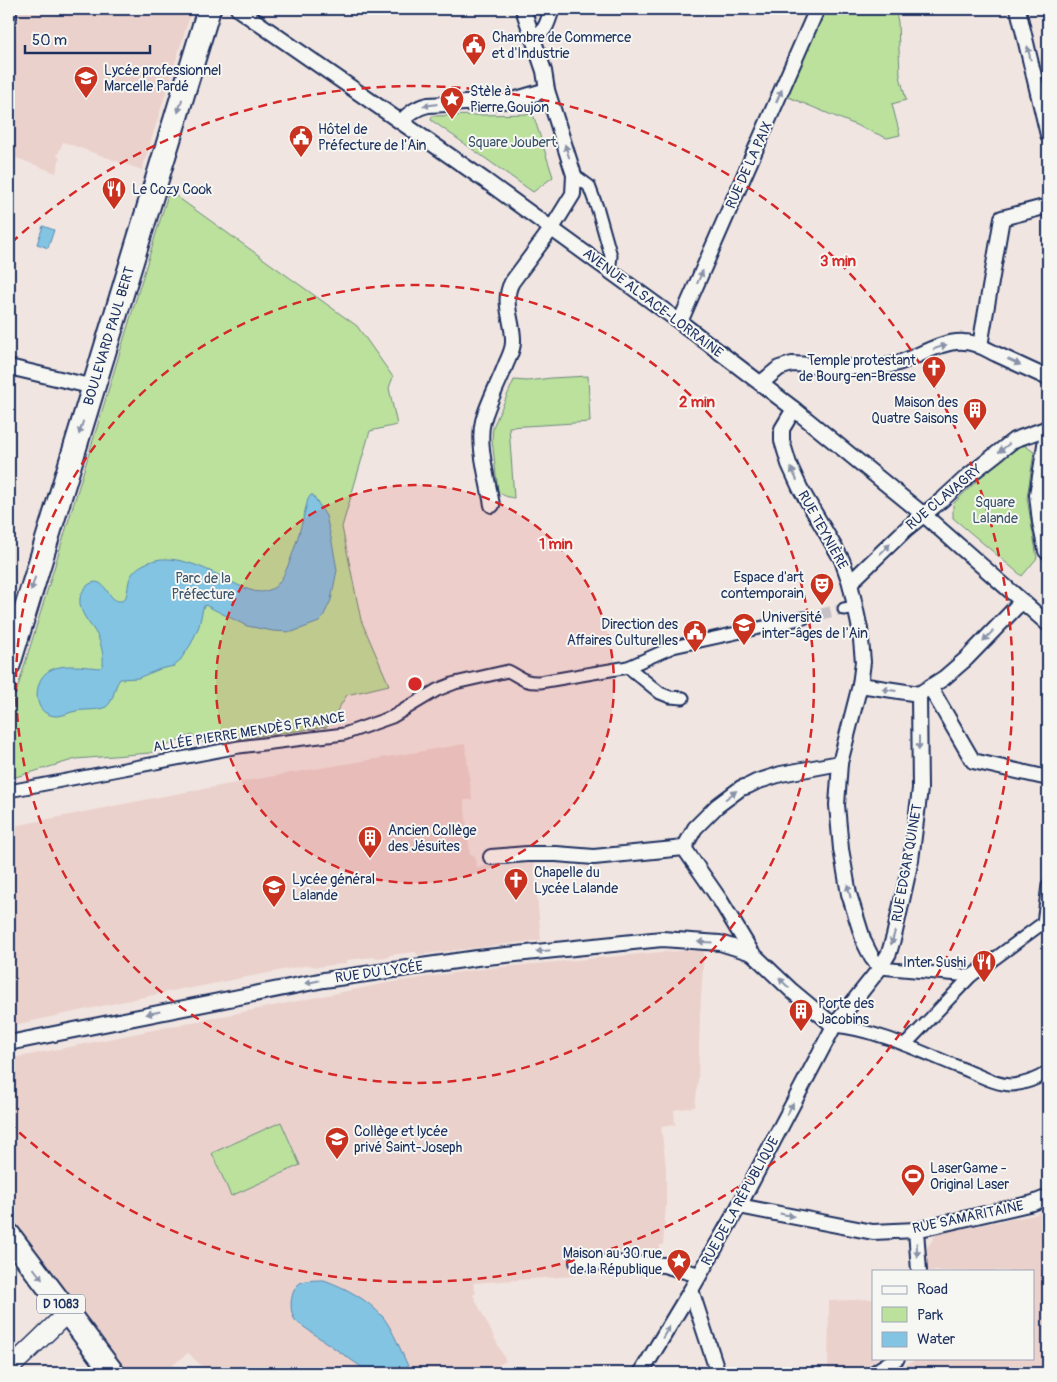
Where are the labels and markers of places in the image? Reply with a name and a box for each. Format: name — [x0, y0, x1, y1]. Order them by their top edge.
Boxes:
place label: Chambre de Commerce et d'Industrie — [492, 29, 631, 62]
public building icon: Chambre de Commerce et d'Industrie — [461, 32, 487, 66]
place label: Lycée professionnel Marcelle Pardé — [104, 62, 221, 95]
school or university icon: Lycée professionnel Marcelle Pardé — [73, 65, 99, 99]
place label: Stèle à Pierre Goujon — [470, 83, 549, 116]
place icon: Stèle à Pierre Goujon — [439, 86, 465, 120]
place label: Hôtel de Préfecture de l'Ain — [318, 121, 427, 154]
public building icon: Hôtel de Préfecture de l'Ain — [288, 124, 314, 158]
restaurant icon: Le Cozy Cook — [101, 176, 127, 210]
place label: Le Cozy Cook — [132, 181, 212, 198]
place label: Temple protestant de Bourg-en-Bresse — [799, 352, 916, 385]
church icon: Temple protestant de Bourg-en-Bresse — [921, 355, 947, 389]
place label: Maison des Quatre Saisons — [871, 394, 959, 427]
building icon: Maison des Quatre Saisons — [962, 397, 988, 431]
place label: Espace d'art contemporain — [721, 569, 804, 602]
theatre icon: Espace d'art contemporain — [809, 572, 835, 606]
place label: Université inter-âges de l'Ain — [762, 609, 868, 642]
school or university icon: Université inter-âges de l'Ain — [731, 612, 757, 646]
place label: Direction des Affaires Culturelles — [567, 616, 679, 649]
public building icon: Direction des Affaires Culturelles — [682, 619, 708, 653]
centre of rings — [406, 675, 424, 693]
place label: Ancien Collège des Jésuites — [388, 822, 477, 855]
building icon: Ancien Collège des Jésuites — [357, 825, 383, 859]
place label: Chapelle du Lycée Lalande — [534, 864, 618, 897]
church icon: Chapelle du Lycée Lalande — [503, 867, 529, 901]
place label: Lycée général Lalande — [292, 871, 375, 904]
school or university icon: Lycée général Lalande — [261, 874, 287, 908]
restaurant icon: Inter Sushi — [971, 949, 997, 983]
place label: Inter Sushi — [903, 954, 966, 971]
place label: Porte des Jacobins — [818, 995, 875, 1028]
building icon: Porte des Jacobins — [788, 998, 814, 1032]
place label: Collège et lycée privé Saint-Joseph — [354, 1123, 462, 1156]
school or university icon: Collège et lycée privé Saint-Joseph — [324, 1126, 350, 1160]
place label: LaserGame - Original Laser — [930, 1160, 1009, 1193]
sports icon: LaserGame - Original Laser — [900, 1163, 926, 1197]
place label: Maison au 30 rue de la République — [563, 1245, 662, 1278]
place icon: Maison au 30 rue de la République — [666, 1248, 692, 1282]

